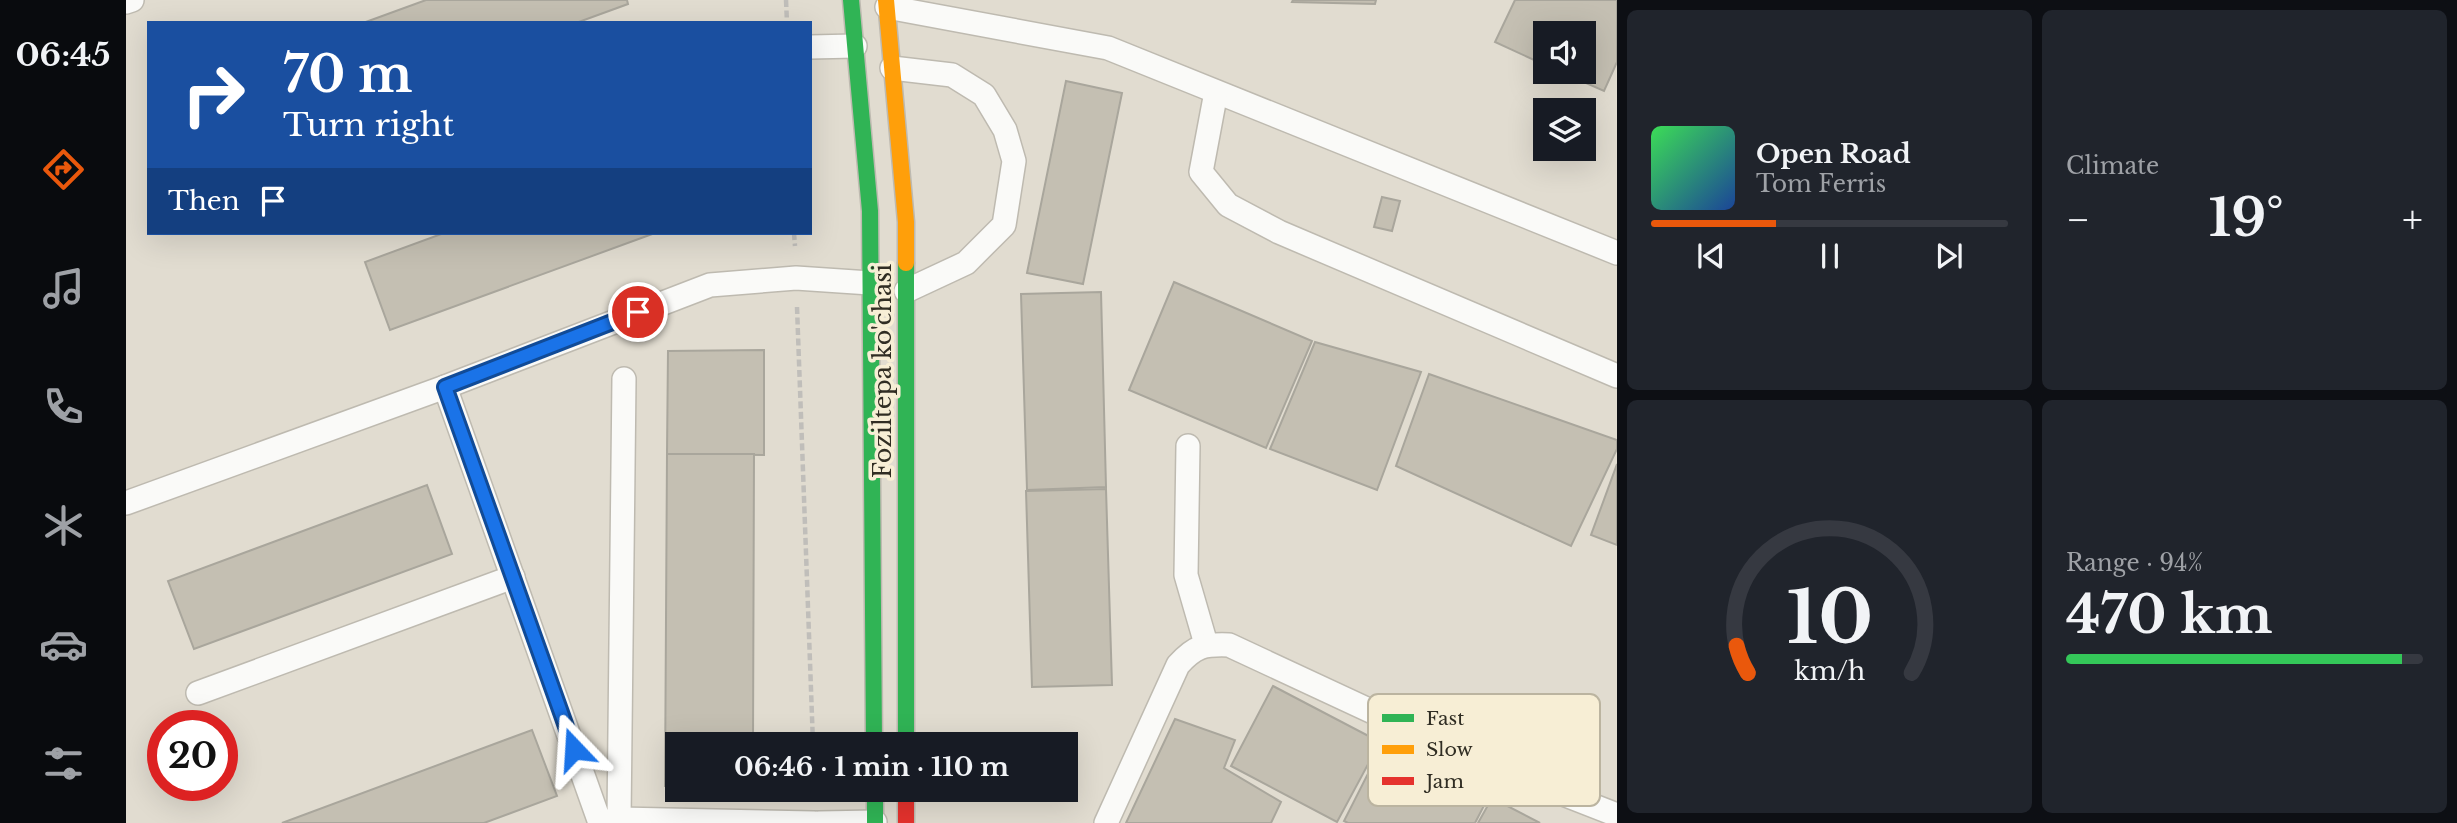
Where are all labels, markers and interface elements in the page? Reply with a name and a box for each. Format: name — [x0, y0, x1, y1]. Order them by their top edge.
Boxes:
map controls — [1533, 21, 1596, 161]
button: sound — [1533, 21, 1596, 84]
text: 06:45 — [15, 35, 111, 75]
text: 70 m — [283, 44, 413, 105]
icon: right — [168, 49, 259, 140]
button: layers — [1533, 98, 1596, 161]
text: Turn right — [283, 105, 454, 145]
text: Open Road — [1756, 138, 1911, 170]
icon: directions — [39, 145, 88, 194]
text: Climate — [2066, 152, 2159, 180]
text: Tom Ferris — [1756, 170, 1886, 198]
icon: arrive — [254, 182, 292, 220]
text: Then — [168, 185, 240, 217]
text: 19° — [2209, 186, 2284, 250]
text: − — [2066, 196, 2090, 243]
text: + — [2402, 196, 2423, 243]
icon: previous — [1692, 237, 1730, 275]
icon: pause — [1811, 237, 1849, 275]
icon: next — [1930, 237, 1968, 275]
icon: music — [39, 264, 88, 313]
street label: Foziltepa ko'chasi — [868, 264, 897, 478]
pin — [608, 282, 668, 342]
icon: arrive — [619, 293, 657, 331]
icon: phone — [39, 382, 88, 431]
icon: climate — [39, 501, 88, 550]
text: Range · 94% — [2066, 549, 2203, 577]
text: 10 — [1786, 572, 1873, 663]
text: 470 km — [2066, 583, 2273, 647]
icon: car — [39, 620, 88, 669]
text: km/h — [1794, 655, 1865, 686]
legend — [1368, 694, 1600, 806]
text: Fast — [1426, 707, 1465, 730]
speed limit sign: 20 — [147, 710, 238, 801]
position arrow — [537, 712, 611, 786]
text: Slow — [1426, 738, 1473, 761]
icon: filters — [39, 739, 88, 788]
text: 06:46 · 1 min · 110 m — [734, 751, 1009, 783]
text: Jam — [1423, 770, 1464, 793]

